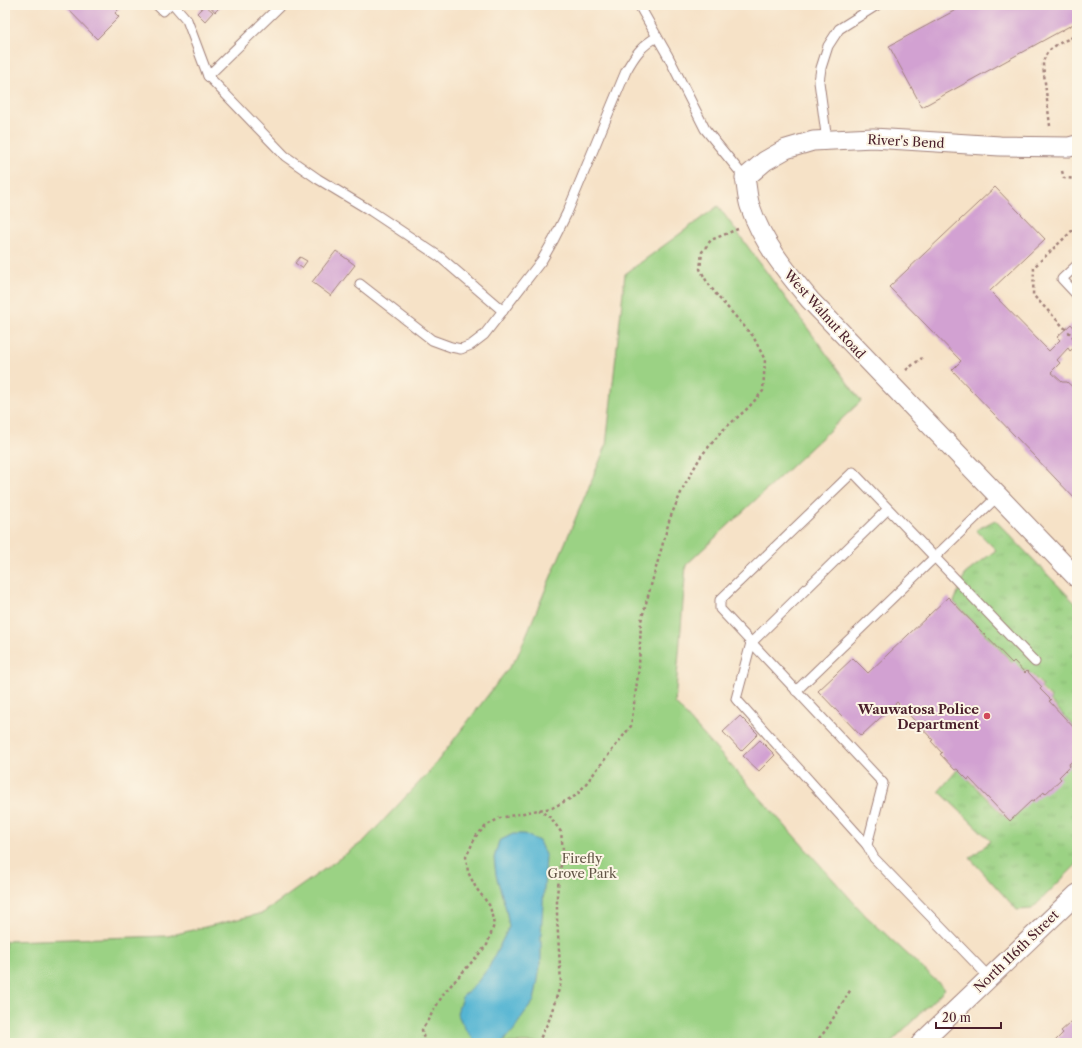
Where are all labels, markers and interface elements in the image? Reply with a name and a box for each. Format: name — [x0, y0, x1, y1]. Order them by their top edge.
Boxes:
street label: River's Bend — [867, 131, 945, 151]
street label: West Walnut Road — [780, 266, 869, 362]
place label: Wauwatosa Police Department — [857, 701, 980, 732]
marker: Wauwatosa Police Department — [982, 711, 992, 721]
park label: Firefly Grove Park — [547, 850, 617, 881]
street label: North 116th Street — [970, 906, 1062, 996]
scale bar — [936, 1004, 1001, 1030]
text: 20 m — [942, 1010, 971, 1025]

